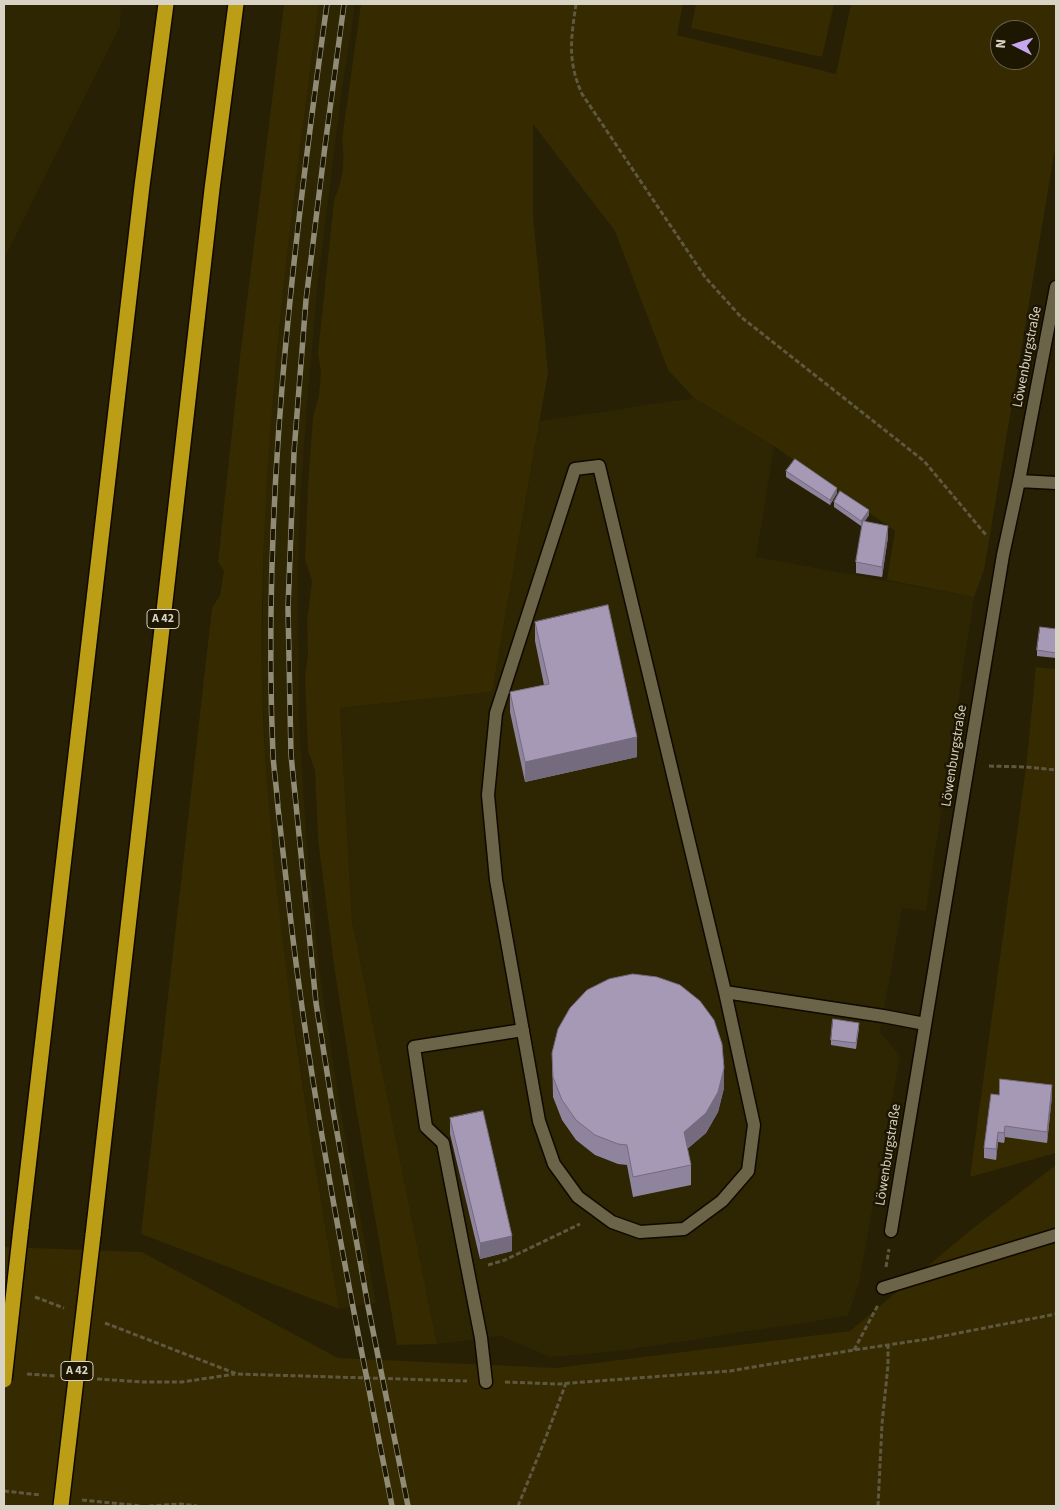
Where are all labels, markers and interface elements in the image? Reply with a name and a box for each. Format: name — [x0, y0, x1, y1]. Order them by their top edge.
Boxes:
north arrow — [990, 20, 1040, 70]
text: N — [991, 38, 1011, 49]
street label: Löwenburgstraße — [1010, 305, 1046, 409]
road number: A 42 — [147, 610, 179, 628]
street label: Löwenburgstraße — [939, 704, 971, 808]
street label: Löwenburgstraße — [873, 1103, 905, 1207]
road number: A 42 — [61, 1362, 93, 1380]

